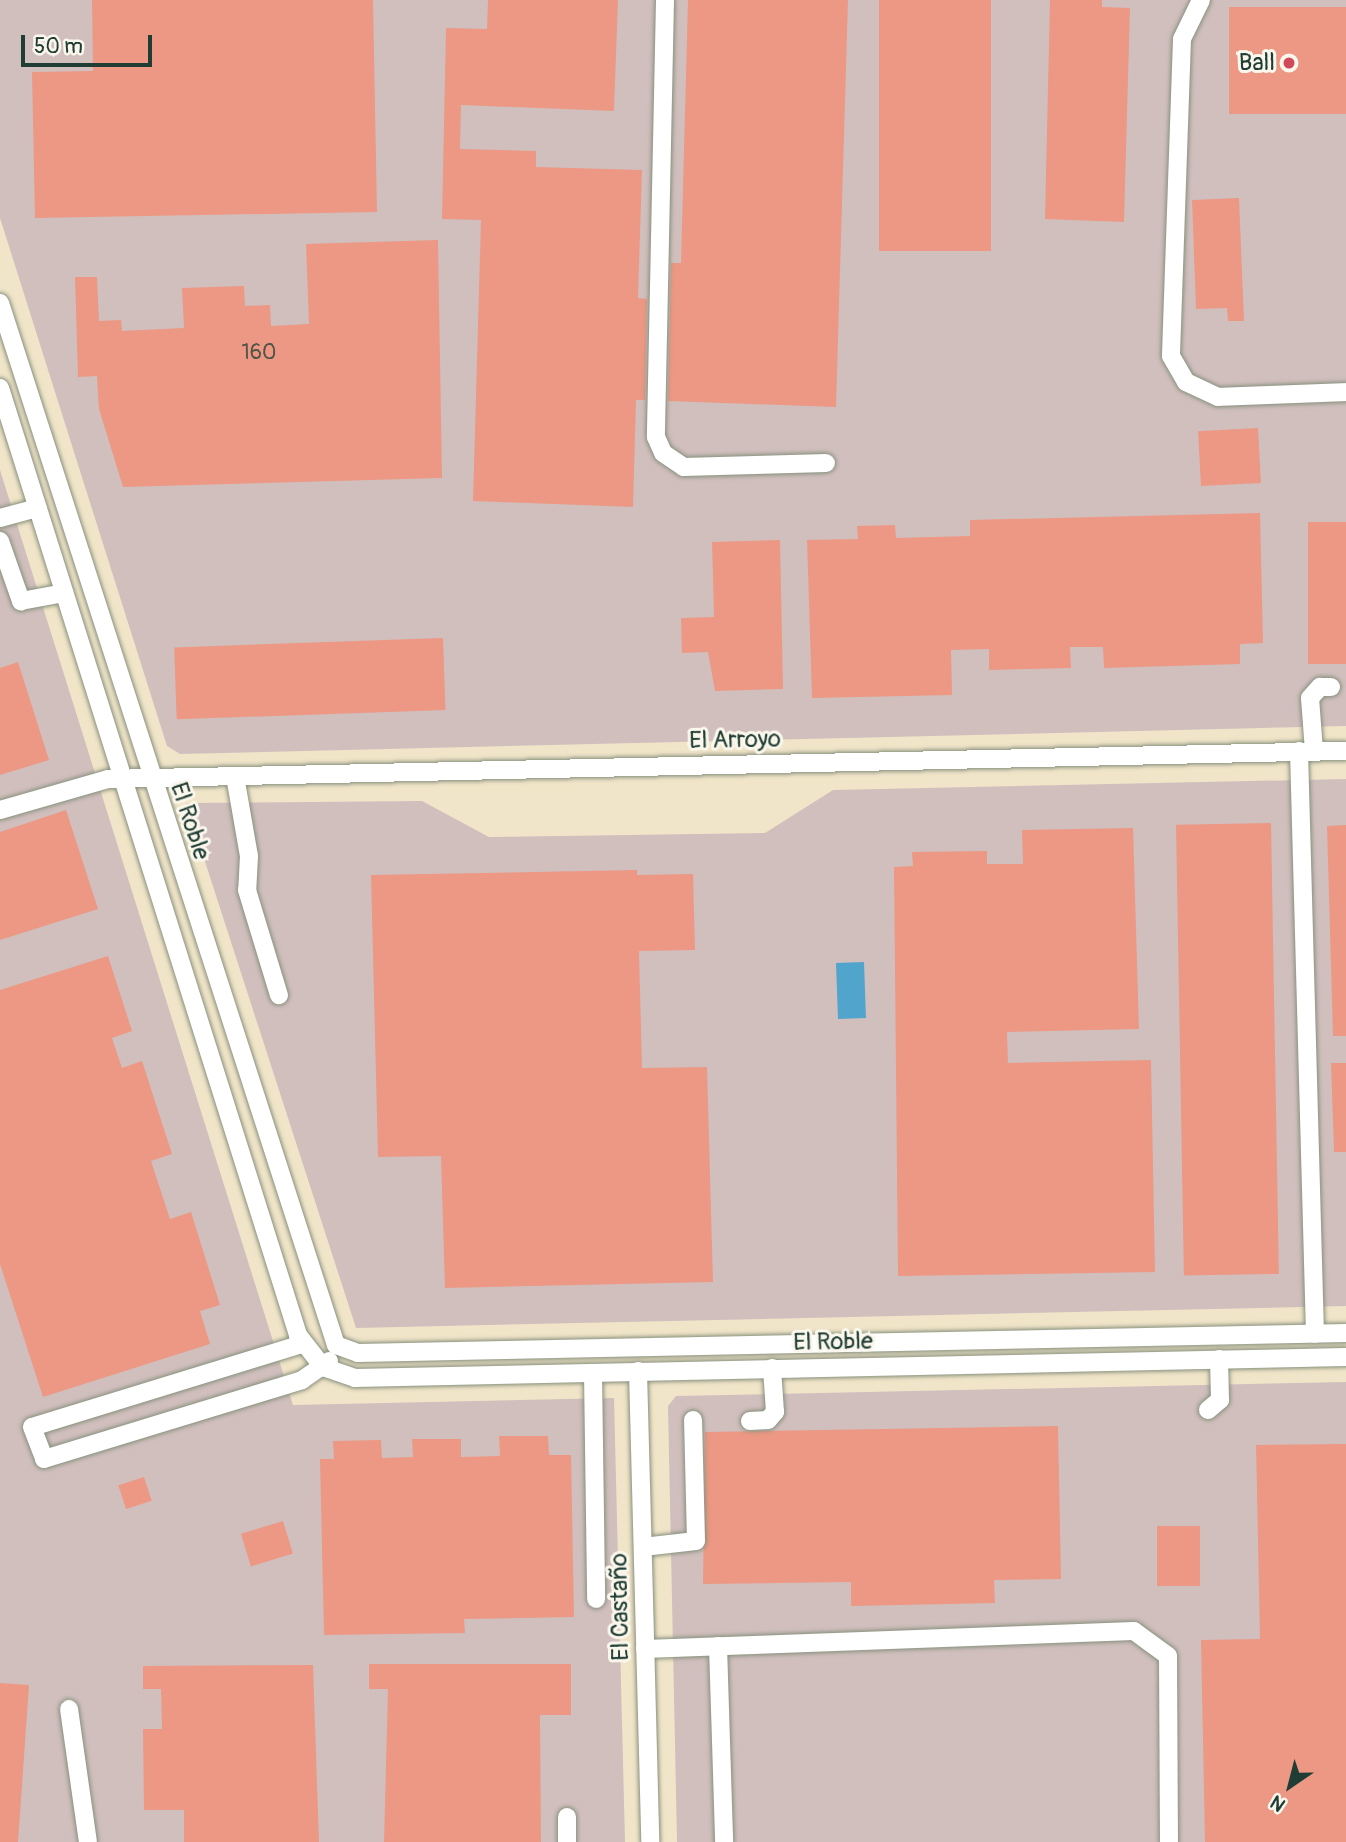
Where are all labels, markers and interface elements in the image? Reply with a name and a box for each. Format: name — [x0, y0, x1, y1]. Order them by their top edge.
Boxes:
scale bar — [24, 21, 156, 65]
text: 50 m — [34, 33, 83, 60]
place label: Ball — [1239, 49, 1275, 77]
marker: Ball — [1281, 55, 1297, 71]
house number: 160 — [242, 340, 276, 366]
street label: El Arroyo — [689, 725, 781, 755]
street label: El Roble — [164, 779, 216, 863]
street label: El Roble — [793, 1327, 873, 1357]
street label: El Castaño — [605, 1553, 635, 1661]
north arrow — [1255, 1751, 1325, 1821]
text: N — [1266, 1790, 1290, 1817]

